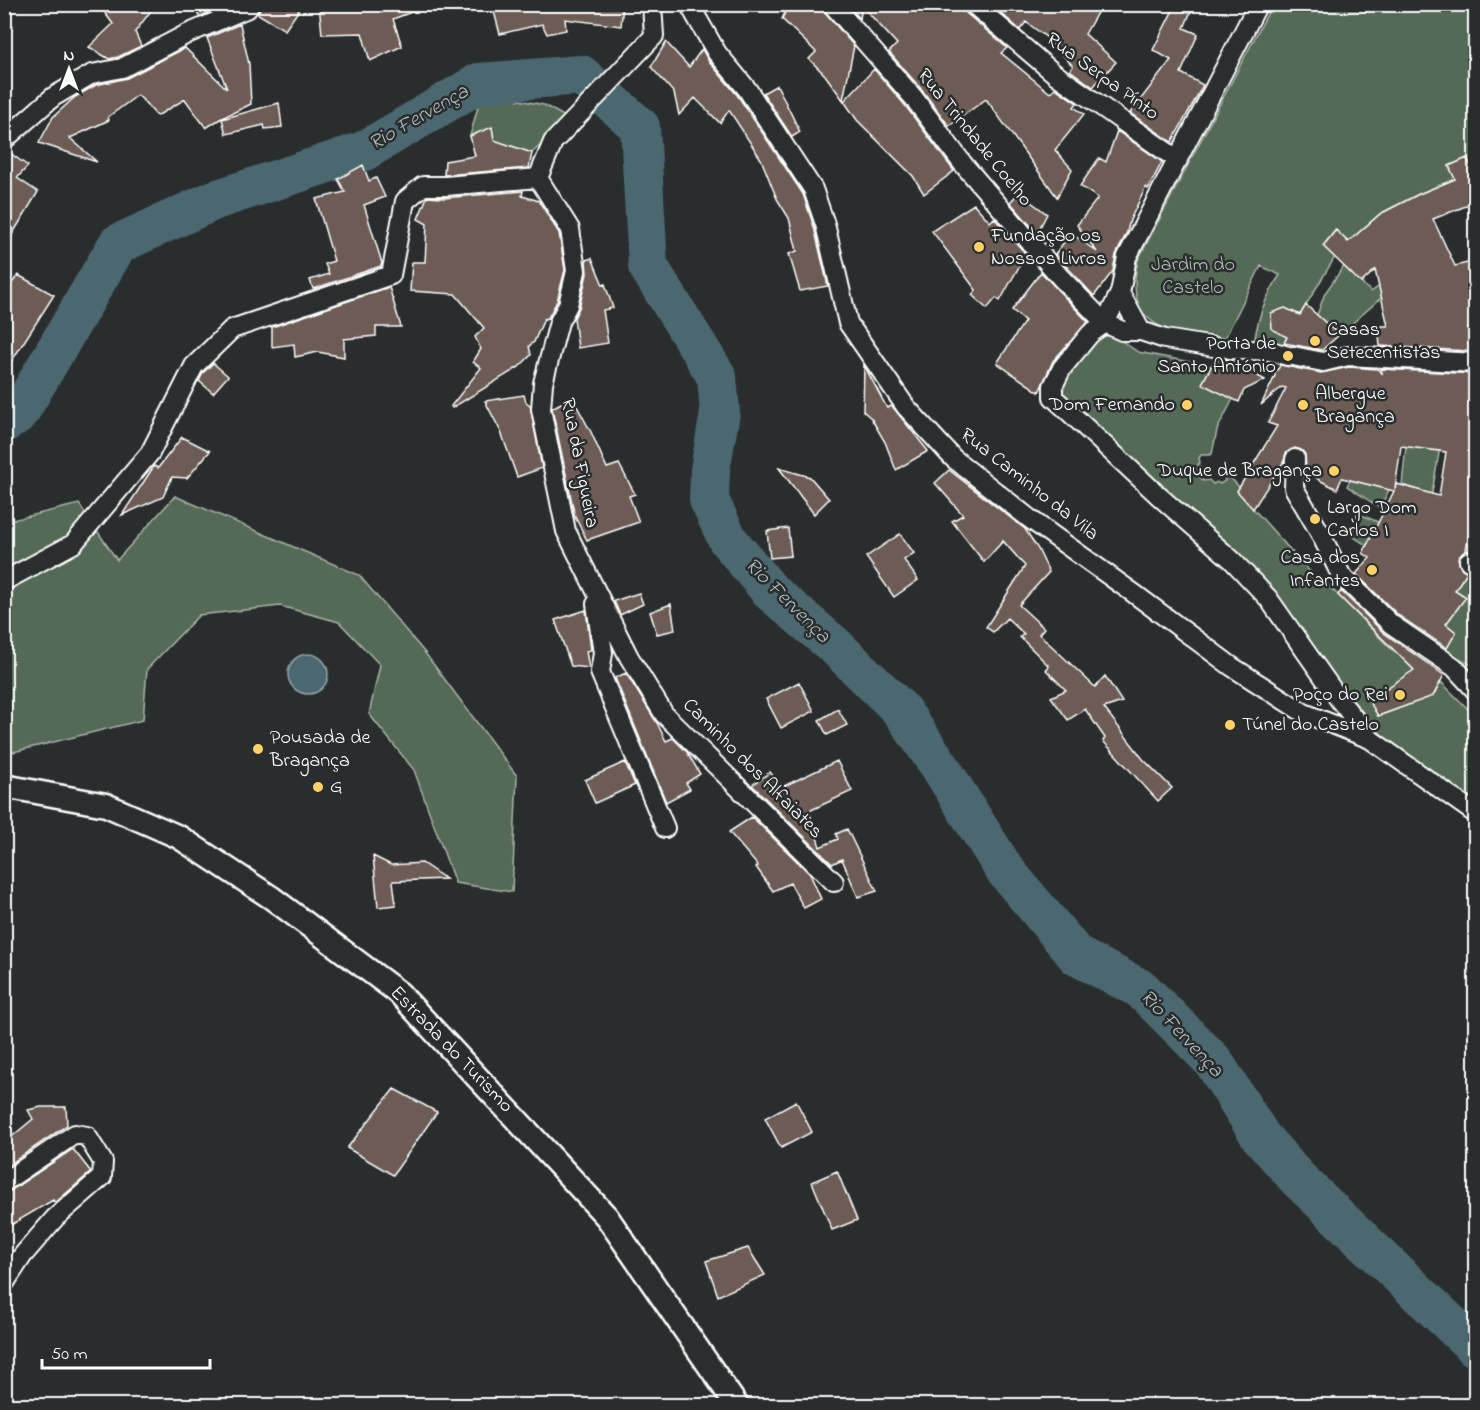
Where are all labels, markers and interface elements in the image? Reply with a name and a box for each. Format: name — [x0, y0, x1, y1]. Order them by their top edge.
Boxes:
street label: Rua Serpa Pínto — [1039, 26, 1165, 128]
north arrow — [39, 39, 99, 99]
text: N — [64, 44, 75, 68]
street label: Rua Trindade Coelho — [909, 63, 1039, 213]
water label: Rio Fervença — [364, 77, 475, 159]
place label: Fundação os Nossos Livros — [990, 222, 1106, 274]
marker: Fundação os Nossos Livros — [972, 240, 986, 254]
park label: Jardim do Castelo — [1151, 251, 1235, 303]
place label: Casas Setecentistas — [1327, 316, 1440, 368]
place label: Porta de Santo António — [1157, 330, 1276, 382]
marker: Casas Setecentistas — [1308, 334, 1322, 348]
marker: Porta de Santo António — [1281, 349, 1295, 363]
place label: Albergue Bragança — [1314, 380, 1395, 433]
place label: Dom Fernando — [1048, 391, 1175, 420]
street label: Rua da Figueira — [551, 396, 606, 531]
marker: Dom Fernando — [1180, 398, 1194, 412]
marker: Albergue Bragança — [1296, 398, 1310, 412]
street label: Rua Caminho da Vila — [953, 422, 1105, 548]
place label: Duque de Bragança — [1156, 457, 1322, 487]
marker: Duque de Bragança — [1327, 464, 1341, 478]
place label: Largo Dom Carlos I — [1327, 494, 1416, 546]
marker: Largo Dom Carlos I — [1308, 512, 1322, 526]
place label: Casa dos Infantes — [1280, 544, 1360, 596]
water label: Rio Fervença — [737, 551, 837, 651]
marker: Casa dos Infantes — [1365, 563, 1379, 577]
place label: Poço do Rei — [1293, 681, 1388, 710]
marker: Poço do Rei — [1393, 688, 1407, 702]
street label: Caminho dos Alfaiates — [675, 692, 829, 846]
place label: Túnel do Castelo — [1242, 711, 1379, 740]
marker: Túnel do Castelo — [1223, 718, 1237, 732]
place label: Pousada de Bragança — [269, 724, 370, 777]
marker: Pousada de Bragança — [251, 742, 265, 756]
place label: G — [330, 773, 343, 802]
marker: G — [311, 780, 325, 794]
street label: Estrada do Turismo — [382, 980, 520, 1120]
water label: Rio Fervença — [1132, 983, 1230, 1085]
scale bar — [42, 1332, 210, 1370]
text: 50 m — [51, 1342, 88, 1368]

